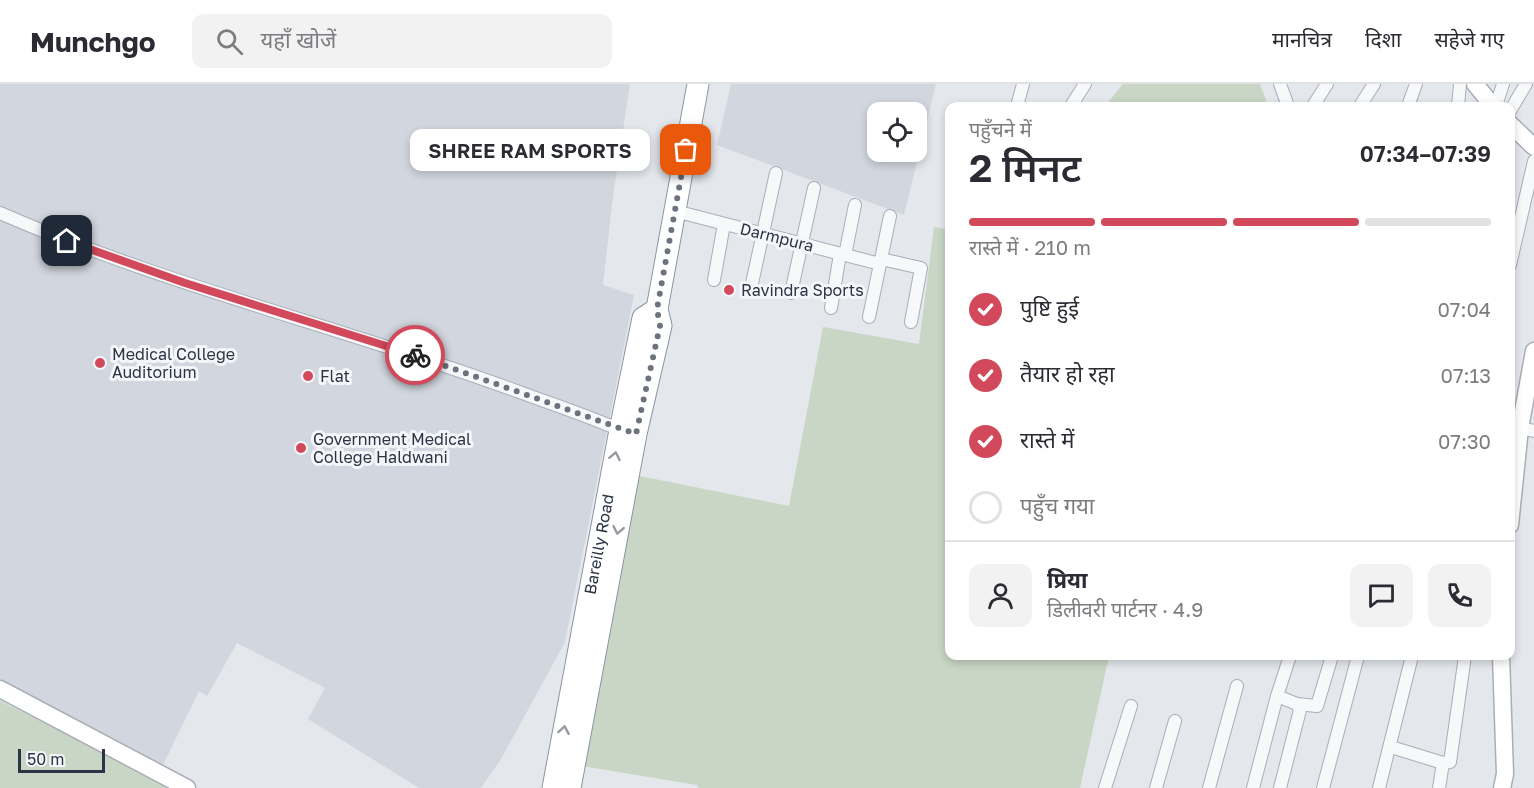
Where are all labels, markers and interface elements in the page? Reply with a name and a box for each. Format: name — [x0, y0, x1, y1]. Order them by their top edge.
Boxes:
search box — [192, 14, 612, 68]
text: Munchgo — [30, 25, 156, 58]
icon: search — [213, 25, 246, 58]
text: यहाँ खोजें — [261, 26, 336, 53]
text: मानचित्र — [1272, 26, 1332, 52]
text: दिशा — [1365, 26, 1401, 52]
text: सहेजे गए — [1434, 26, 1504, 52]
map controls — [867, 102, 927, 162]
button: locate — [867, 102, 927, 162]
text: पहुँचने में — [969, 117, 1032, 141]
pin — [660, 124, 711, 175]
callout: SHREE RAM SPORTS — [410, 129, 650, 171]
icon: bag — [669, 133, 702, 166]
text: SHREE RAM SPORTS — [428, 138, 632, 162]
text: 07:34–07:39 — [1360, 140, 1491, 167]
text: 2 मिनट — [969, 144, 1081, 191]
pin — [41, 215, 92, 266]
street label: Darmpura — [738, 218, 816, 256]
icon: home — [50, 224, 83, 257]
text: रास्ते में · 210 m — [969, 235, 1091, 259]
place label: Ravindra Sports — [741, 280, 864, 300]
marker: Ravindra Sports — [722, 283, 736, 297]
icon: check — [969, 293, 1002, 326]
text: पुष्टि हुई — [1020, 294, 1079, 321]
text: 07:04 — [1437, 297, 1491, 321]
courier — [385, 325, 445, 385]
icon: bike — [399, 339, 432, 372]
place label: Medical College Auditorium — [112, 344, 235, 382]
marker: Medical College Auditorium — [93, 356, 107, 370]
icon: check — [969, 359, 1002, 392]
text: तैयार हो रहा — [1020, 360, 1115, 387]
text: 07:13 — [1441, 363, 1491, 387]
place label: Flat — [320, 366, 350, 386]
marker: Flat — [301, 369, 315, 383]
icon: check — [969, 425, 1002, 458]
text: रास्ते में — [1020, 426, 1074, 453]
place label: Government Medical College Haldwani — [313, 429, 471, 467]
text: 07:30 — [1438, 429, 1491, 453]
marker: Government Medical College Haldwani — [294, 441, 308, 455]
one-way arrow — [608, 451, 621, 461]
street label: Bareilly Road — [579, 492, 618, 596]
text: पहुँच गया — [1020, 492, 1095, 519]
one-way arrow — [612, 525, 625, 535]
button: person — [969, 564, 1032, 627]
button: chat — [1350, 564, 1413, 627]
button: phone — [1428, 564, 1491, 627]
text: प्रिया — [1047, 566, 1087, 593]
text: डिलीवरी पार्टनर · 4.9 — [1047, 597, 1203, 621]
one-way arrow — [557, 726, 570, 736]
scale bar — [18, 746, 105, 774]
text: 50 m — [27, 749, 64, 769]

